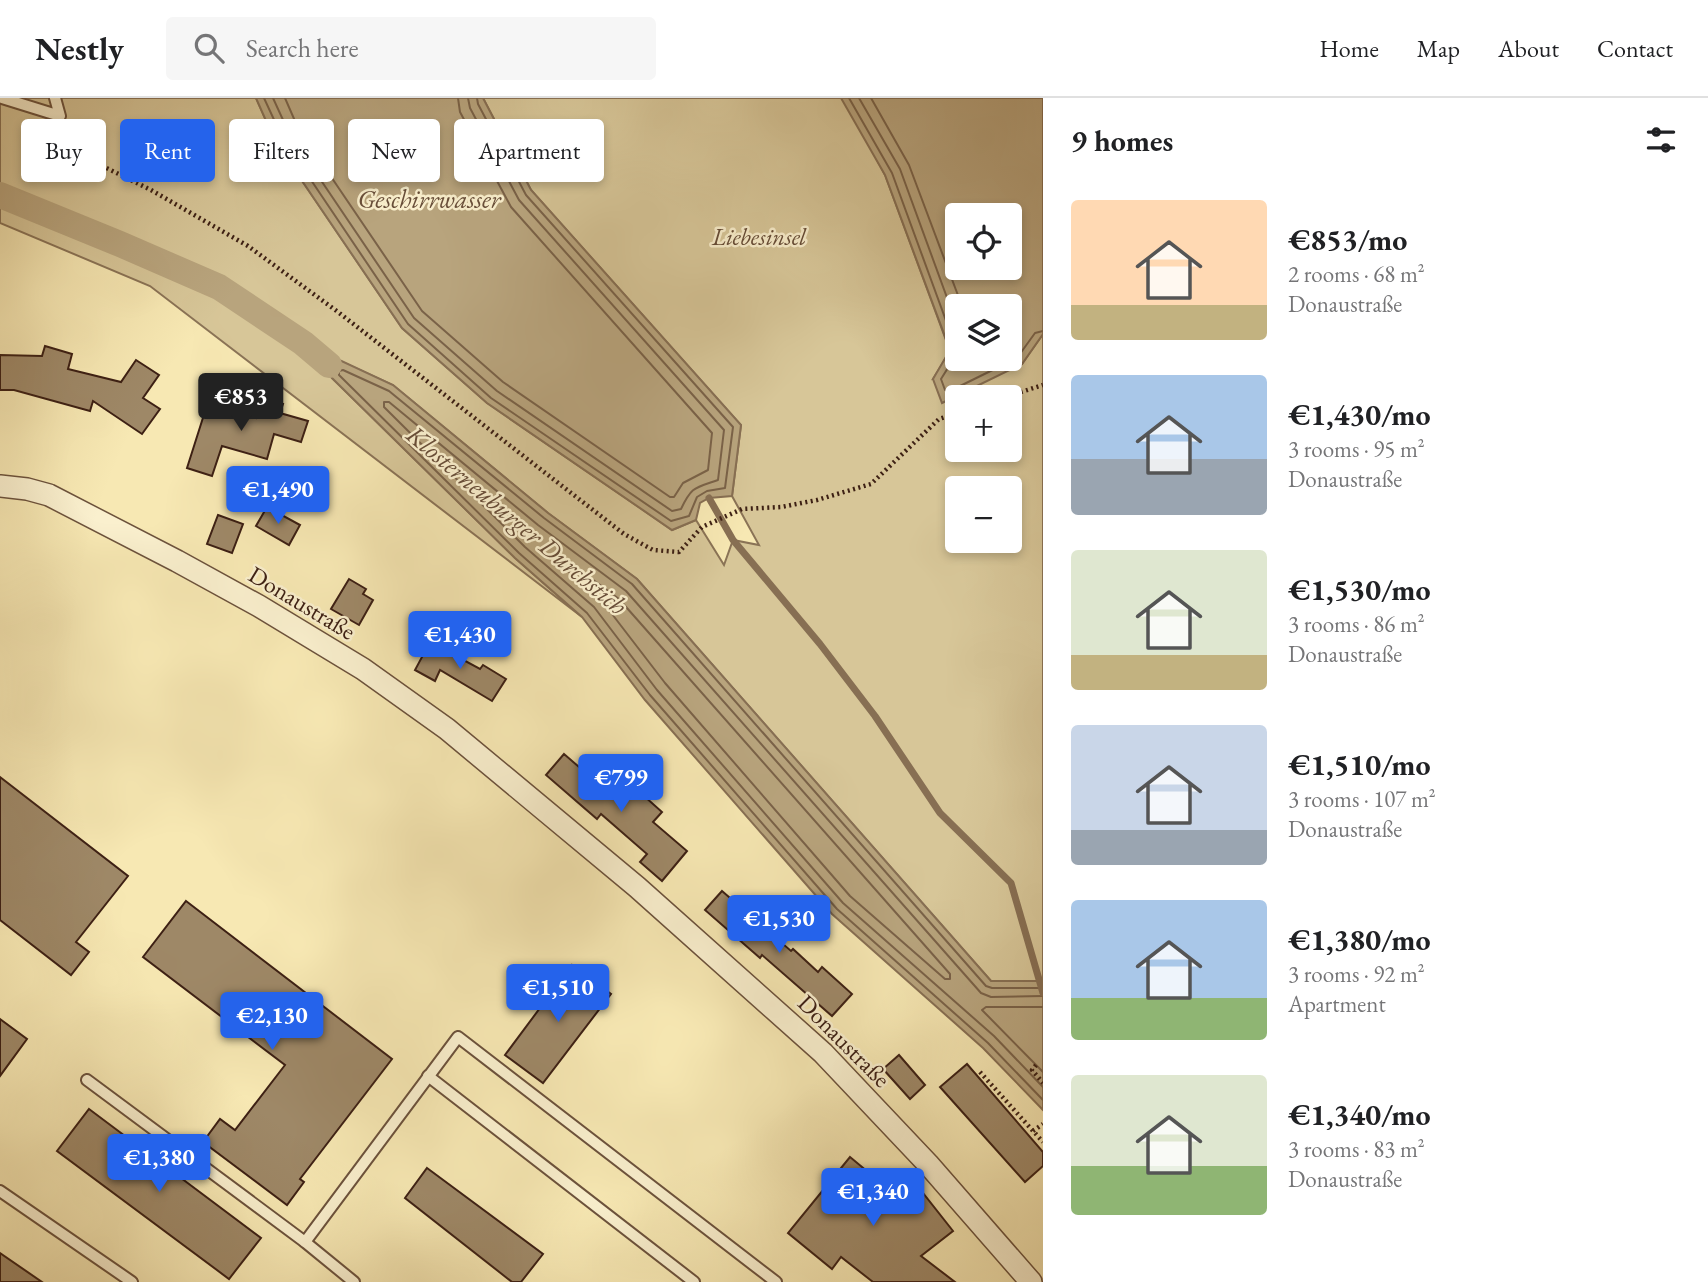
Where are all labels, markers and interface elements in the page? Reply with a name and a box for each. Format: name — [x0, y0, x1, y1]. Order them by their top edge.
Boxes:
search box — [166, 17, 656, 80]
text: Nestly — [35, 27, 124, 70]
icon: search — [190, 29, 228, 67]
text: Search here — [246, 31, 359, 65]
text: Home — [1319, 33, 1379, 64]
text: Map — [1417, 33, 1460, 64]
text: About — [1498, 33, 1559, 64]
text: Contact — [1597, 33, 1673, 64]
chip: Buy — [21, 119, 106, 182]
chip: Rent — [120, 119, 215, 182]
chip: Filters — [229, 119, 334, 182]
chip: New — [348, 119, 440, 182]
chip: Apartment — [454, 119, 604, 182]
text: 9 homes — [1071, 121, 1173, 160]
icon: filters — [1642, 121, 1680, 159]
water label: Geschirrwasser — [357, 182, 502, 216]
map controls — [945, 203, 1022, 553]
button: locate — [945, 203, 1022, 280]
text: €853/mo — [1288, 220, 1407, 259]
park label: Liebesinsel — [711, 221, 807, 252]
icon: home — [1127, 228, 1211, 312]
text: 2 rooms · 68 m² — [1288, 259, 1425, 289]
text: Donaustraße — [1288, 289, 1402, 319]
button: layers — [945, 294, 1022, 371]
pin: €853 — [200, 374, 282, 433]
text: €853 — [214, 381, 268, 411]
button: + — [945, 385, 1022, 462]
text: €1,430/mo — [1288, 395, 1431, 434]
icon: home — [1127, 403, 1211, 487]
water label: Klosterneuburger Durchstich — [399, 417, 635, 623]
text: 3 rooms · 95 m² — [1288, 434, 1425, 464]
text: Donaustraße — [1288, 464, 1402, 494]
pin: €1,490 — [221, 466, 335, 526]
text: €1,490 — [242, 474, 314, 504]
button: − — [945, 476, 1022, 553]
street label: Donaustraße — [243, 559, 361, 647]
text: €1,530/mo — [1288, 570, 1431, 609]
icon: home — [1127, 578, 1211, 662]
text: 3 rooms · 86 m² — [1288, 609, 1425, 639]
pin: €1,430 — [403, 612, 517, 671]
text: €1,430 — [424, 619, 496, 649]
text: Donaustraße — [1288, 639, 1402, 669]
text: €1,510/mo — [1288, 745, 1431, 784]
icon: home — [1127, 753, 1211, 837]
pin: €799 — [580, 754, 662, 814]
text: €799 — [594, 762, 648, 792]
text: 3 rooms · 107 m² — [1288, 784, 1436, 814]
text: Donaustraße — [1288, 814, 1402, 844]
pin: €1,530 — [722, 896, 836, 955]
text: €1,530 — [743, 903, 815, 933]
text: €1,380/mo — [1288, 920, 1431, 959]
icon: home — [1127, 928, 1211, 1012]
text: 3 rooms · 92 m² — [1288, 959, 1425, 989]
pin: €1,510 — [501, 964, 615, 1024]
text: €1,510 — [522, 972, 594, 1002]
street label: Donaustraße — [791, 988, 897, 1094]
text: Apartment — [1288, 989, 1386, 1019]
pin: €2,130 — [215, 992, 329, 1052]
text: €2,130 — [236, 1000, 308, 1030]
text: €1,340/mo — [1288, 1095, 1431, 1134]
icon: home — [1127, 1103, 1211, 1187]
pin: €1,380 — [102, 1134, 216, 1194]
text: 3 rooms · 83 m² — [1288, 1134, 1425, 1164]
text: €1,380 — [123, 1142, 195, 1172]
text: Donaustraße — [1288, 1164, 1402, 1194]
pin: €1,340 — [816, 1168, 930, 1228]
text: €1,340 — [837, 1176, 909, 1206]

